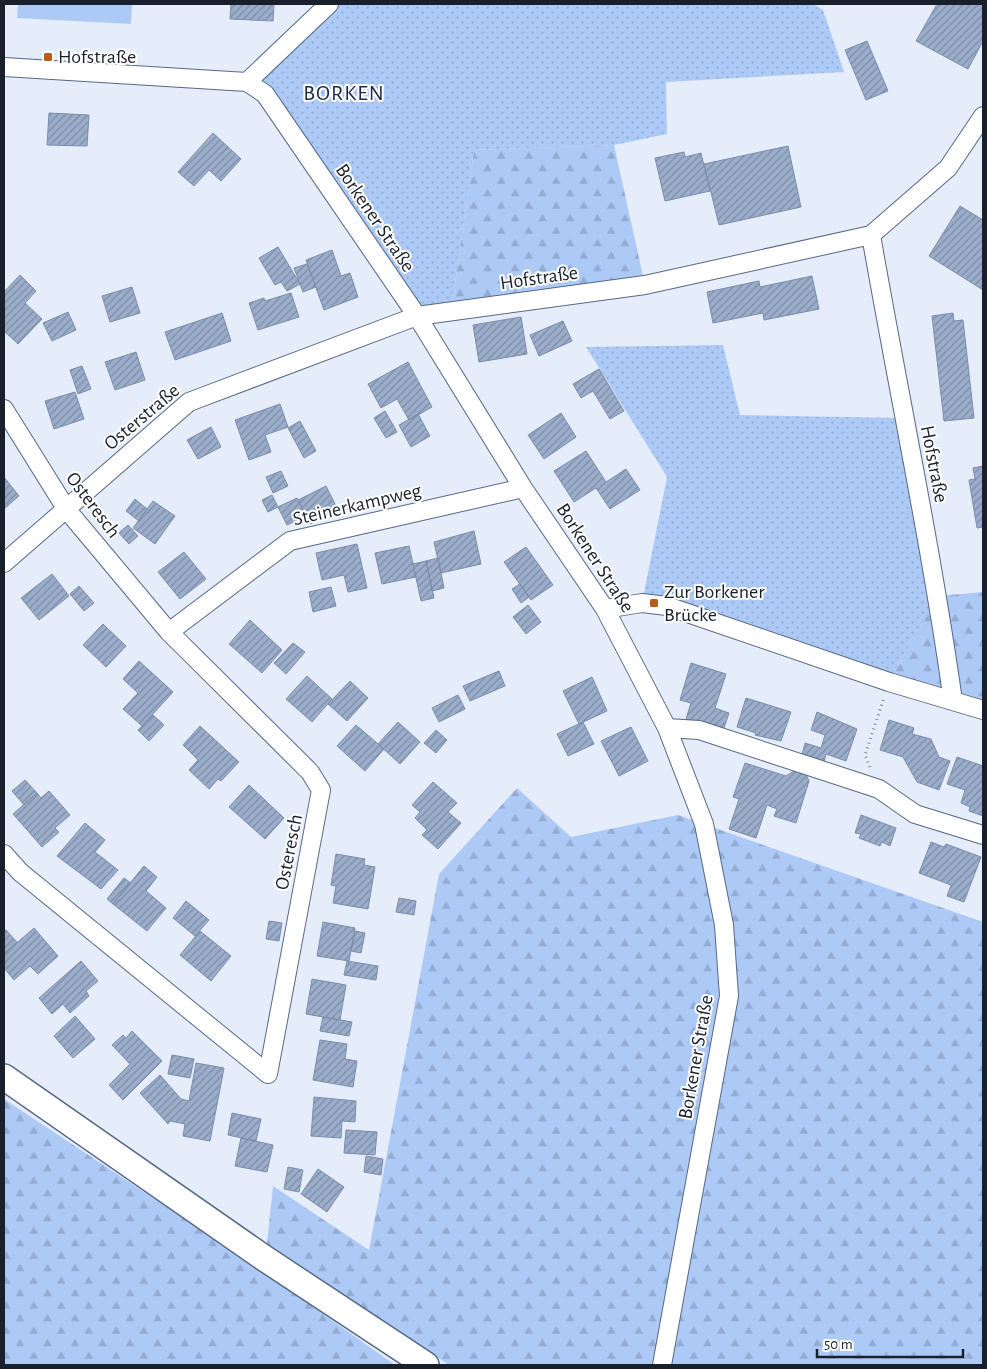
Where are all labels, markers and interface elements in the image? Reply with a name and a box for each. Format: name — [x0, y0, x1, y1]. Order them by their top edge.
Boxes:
place label: Hofstraße — [58, 47, 136, 67]
marker: Hofstraße — [42, 51, 54, 63]
district label: BORKEN — [303, 82, 385, 104]
street label: Borkener Straße — [332, 160, 418, 276]
street label: Hofstraße — [499, 263, 579, 293]
street label: Osterstraße — [101, 380, 183, 454]
street label: Hofstraße — [917, 424, 951, 504]
street label: Osteresch — [62, 468, 124, 542]
street label: Steinerkampweg — [291, 480, 423, 530]
street label: Borkener Straße — [552, 500, 638, 616]
place label: Zur Borkener Brücke — [664, 582, 765, 625]
marker: Zur Borkener Brücke — [648, 597, 660, 609]
street label: Osteresch — [272, 812, 306, 892]
street label: Borkener Straße — [675, 993, 717, 1121]
scale bar — [817, 1326, 963, 1358]
text: 50 m — [824, 1337, 853, 1352]

